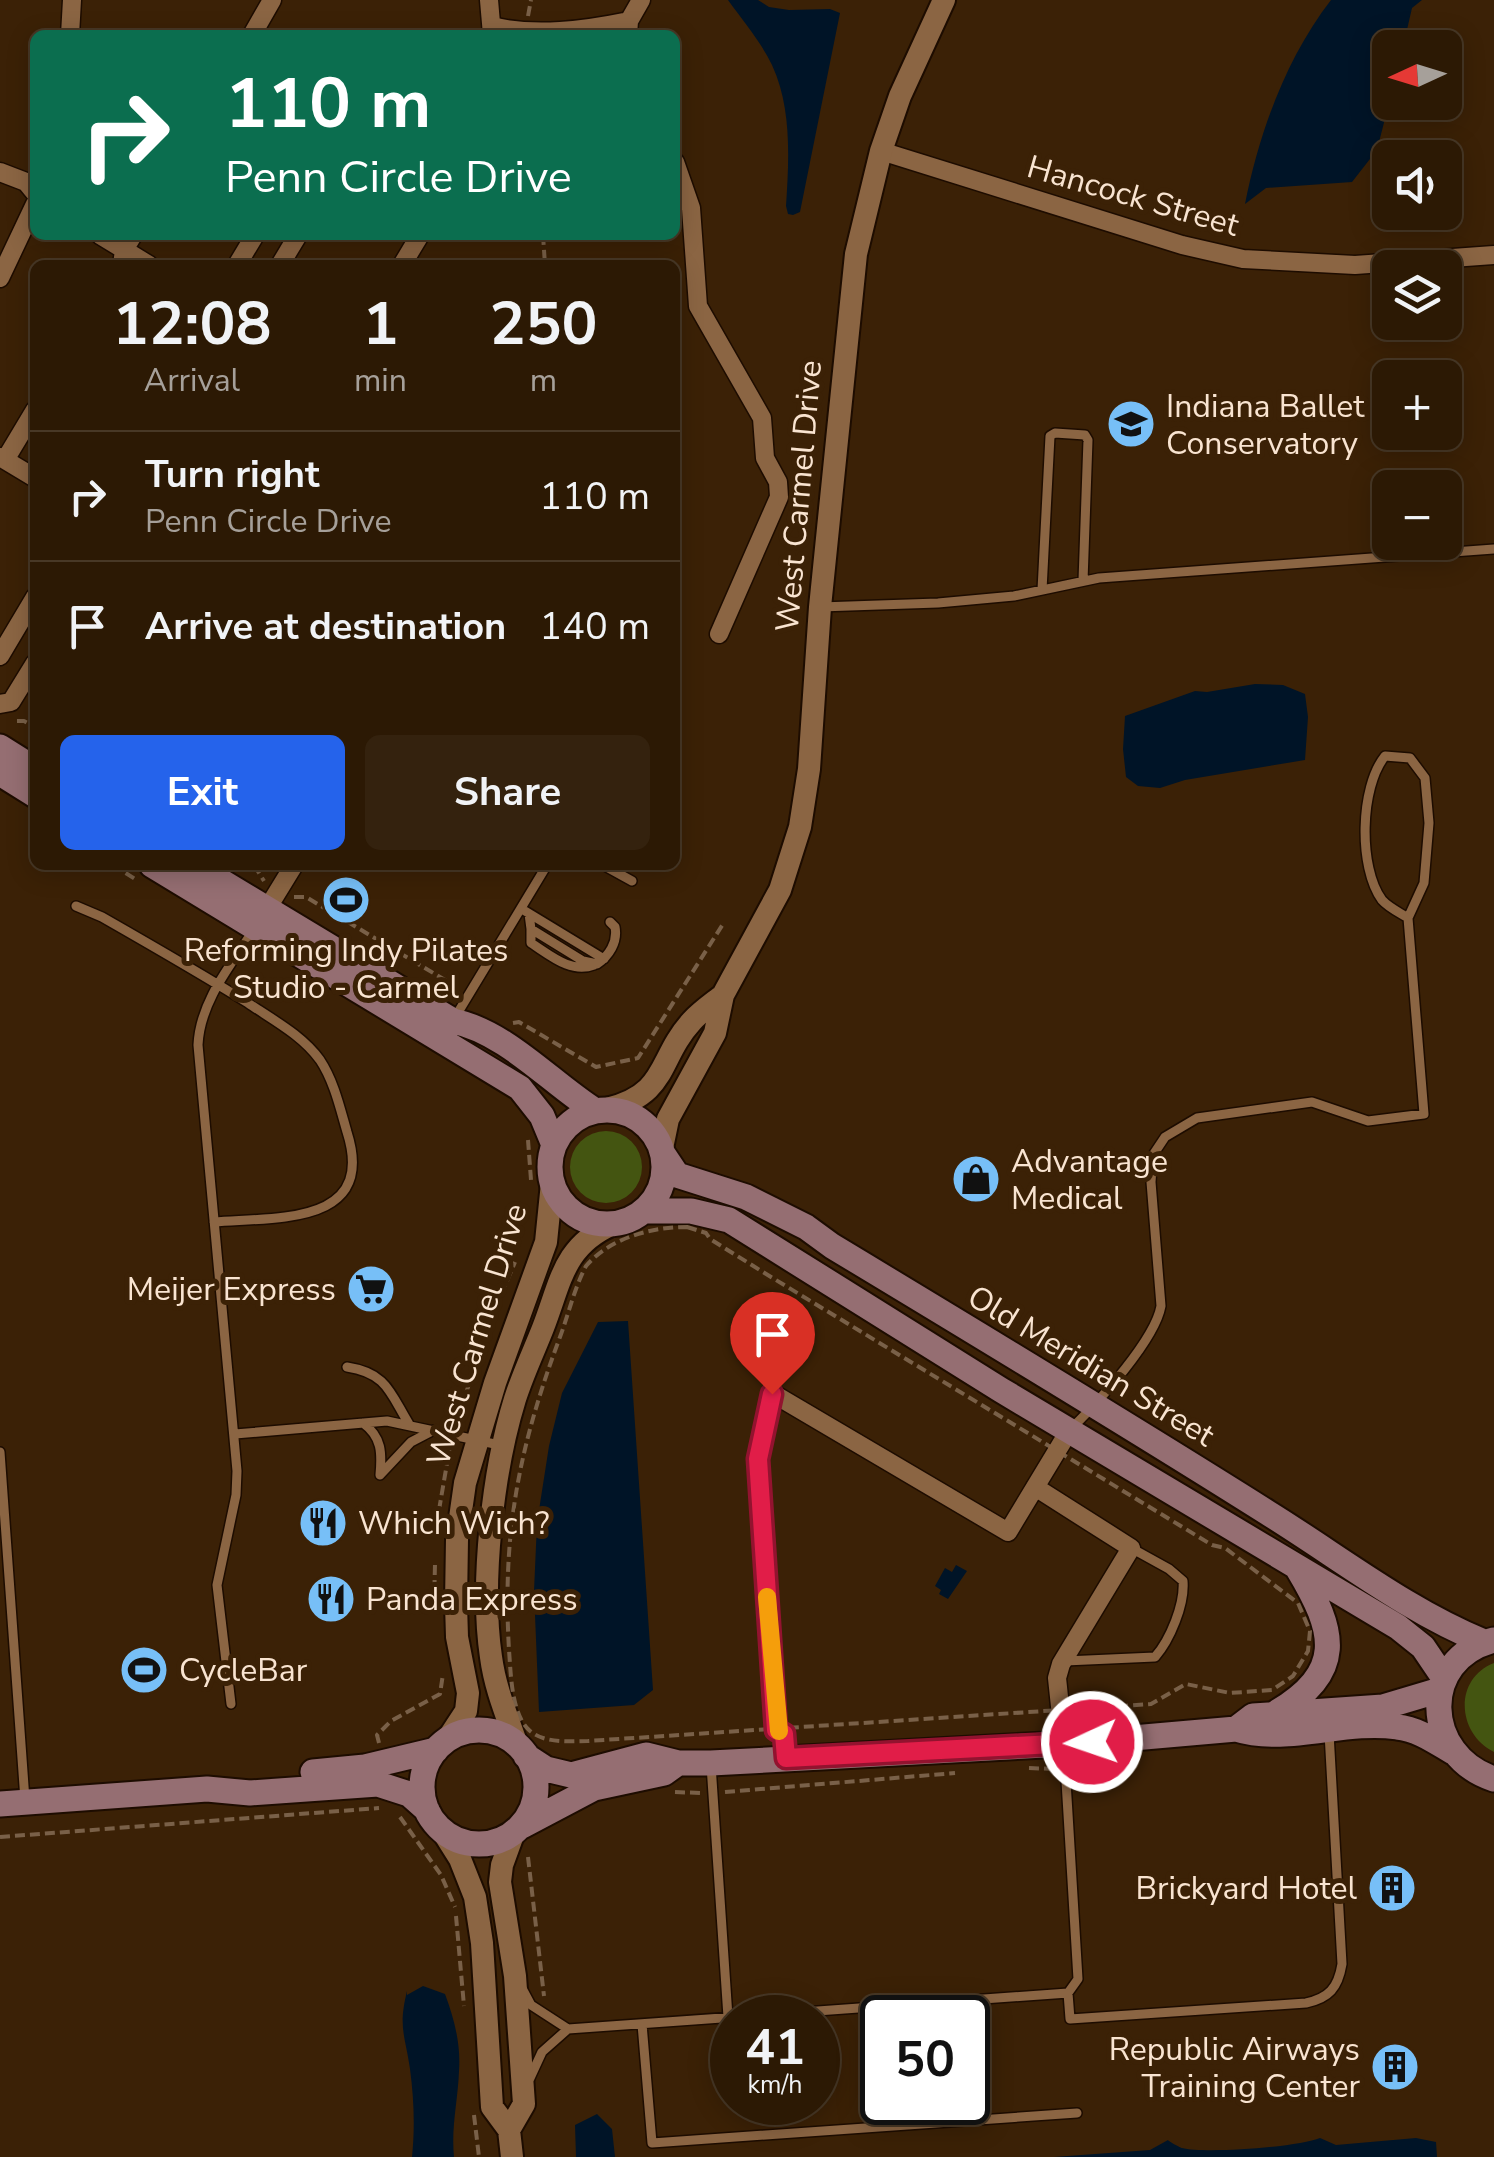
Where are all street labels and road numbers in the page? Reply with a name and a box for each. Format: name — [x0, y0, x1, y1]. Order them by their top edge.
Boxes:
street label: Hancock Street — [1022, 145, 1245, 247]
street label: West Carmel Drive — [766, 358, 832, 634]
street label: West Carmel Drive — [417, 1198, 537, 1472]
street label: Old Meridian Street — [960, 1275, 1223, 1457]

